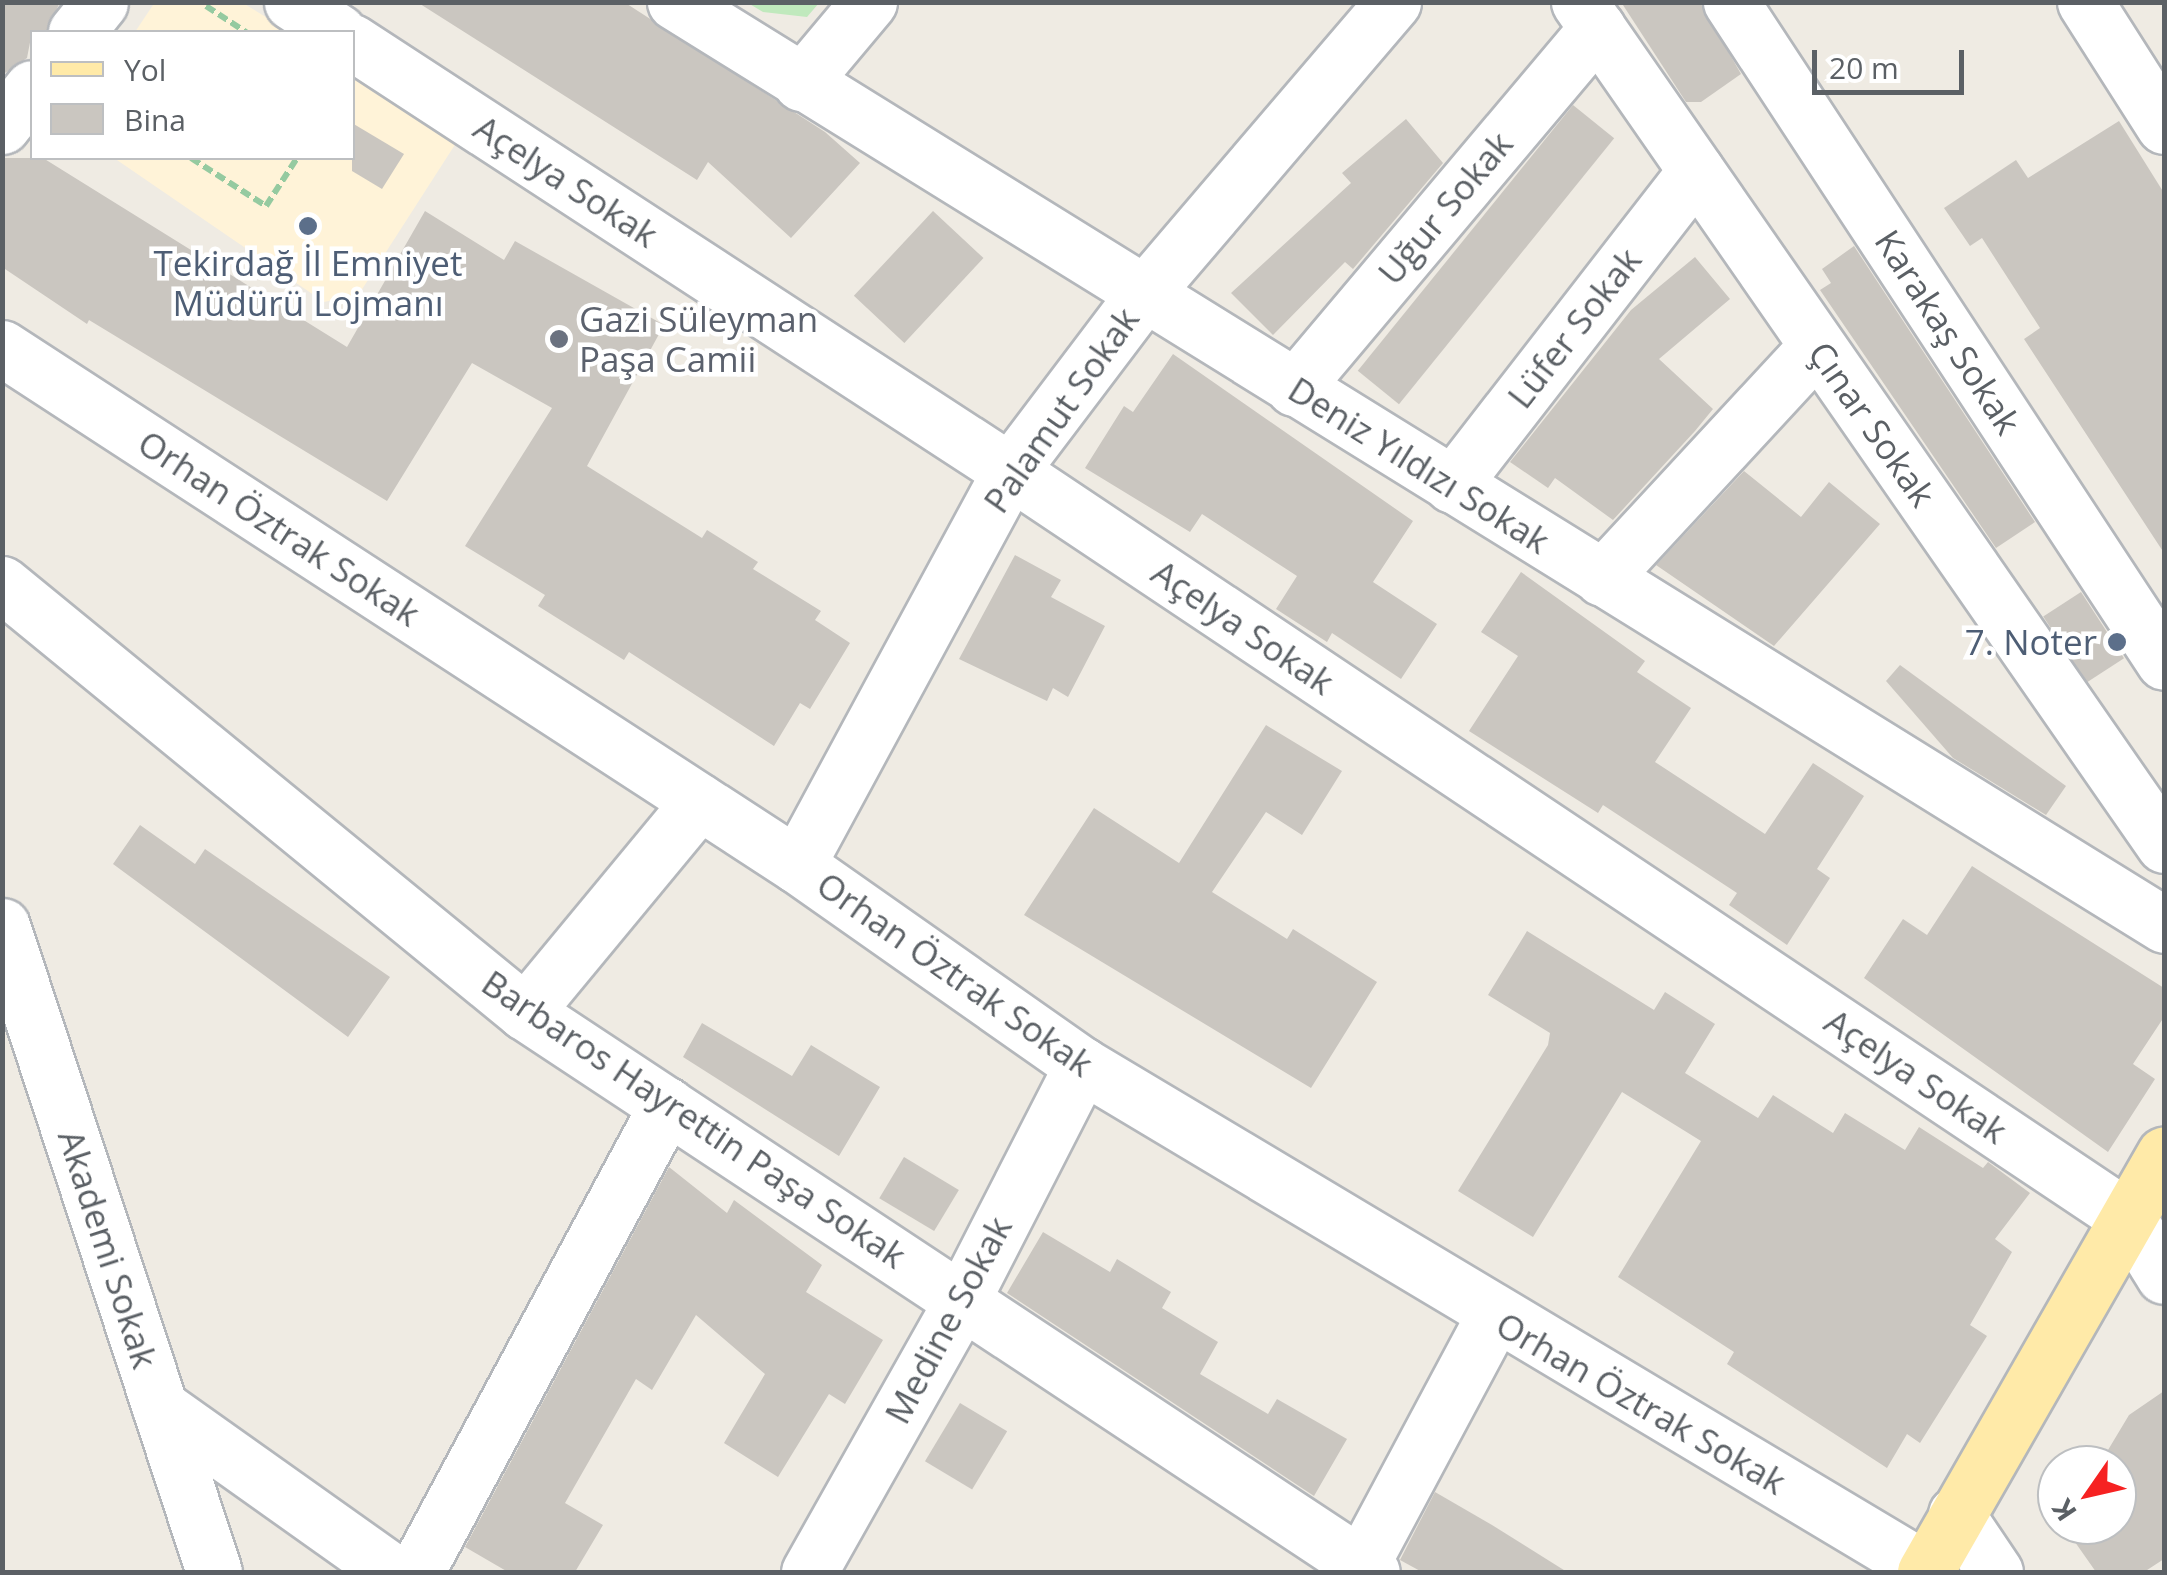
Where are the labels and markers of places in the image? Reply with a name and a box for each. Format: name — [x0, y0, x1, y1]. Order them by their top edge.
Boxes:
marker: Tekirdağ İl Emniyet Müdürü Lojmanı — [297, 215, 319, 237]
place label: Tekirdağ İl Emniyet Müdürü Lojmanı — [154, 242, 462, 324]
place label: Gazi Süleyman Paşa Camii — [579, 298, 818, 380]
marker: Gazi Süleyman Paşa Camii — [548, 328, 570, 350]
place label: 7. Noter — [1965, 621, 2097, 663]
marker: 7. Noter — [2106, 631, 2128, 653]

